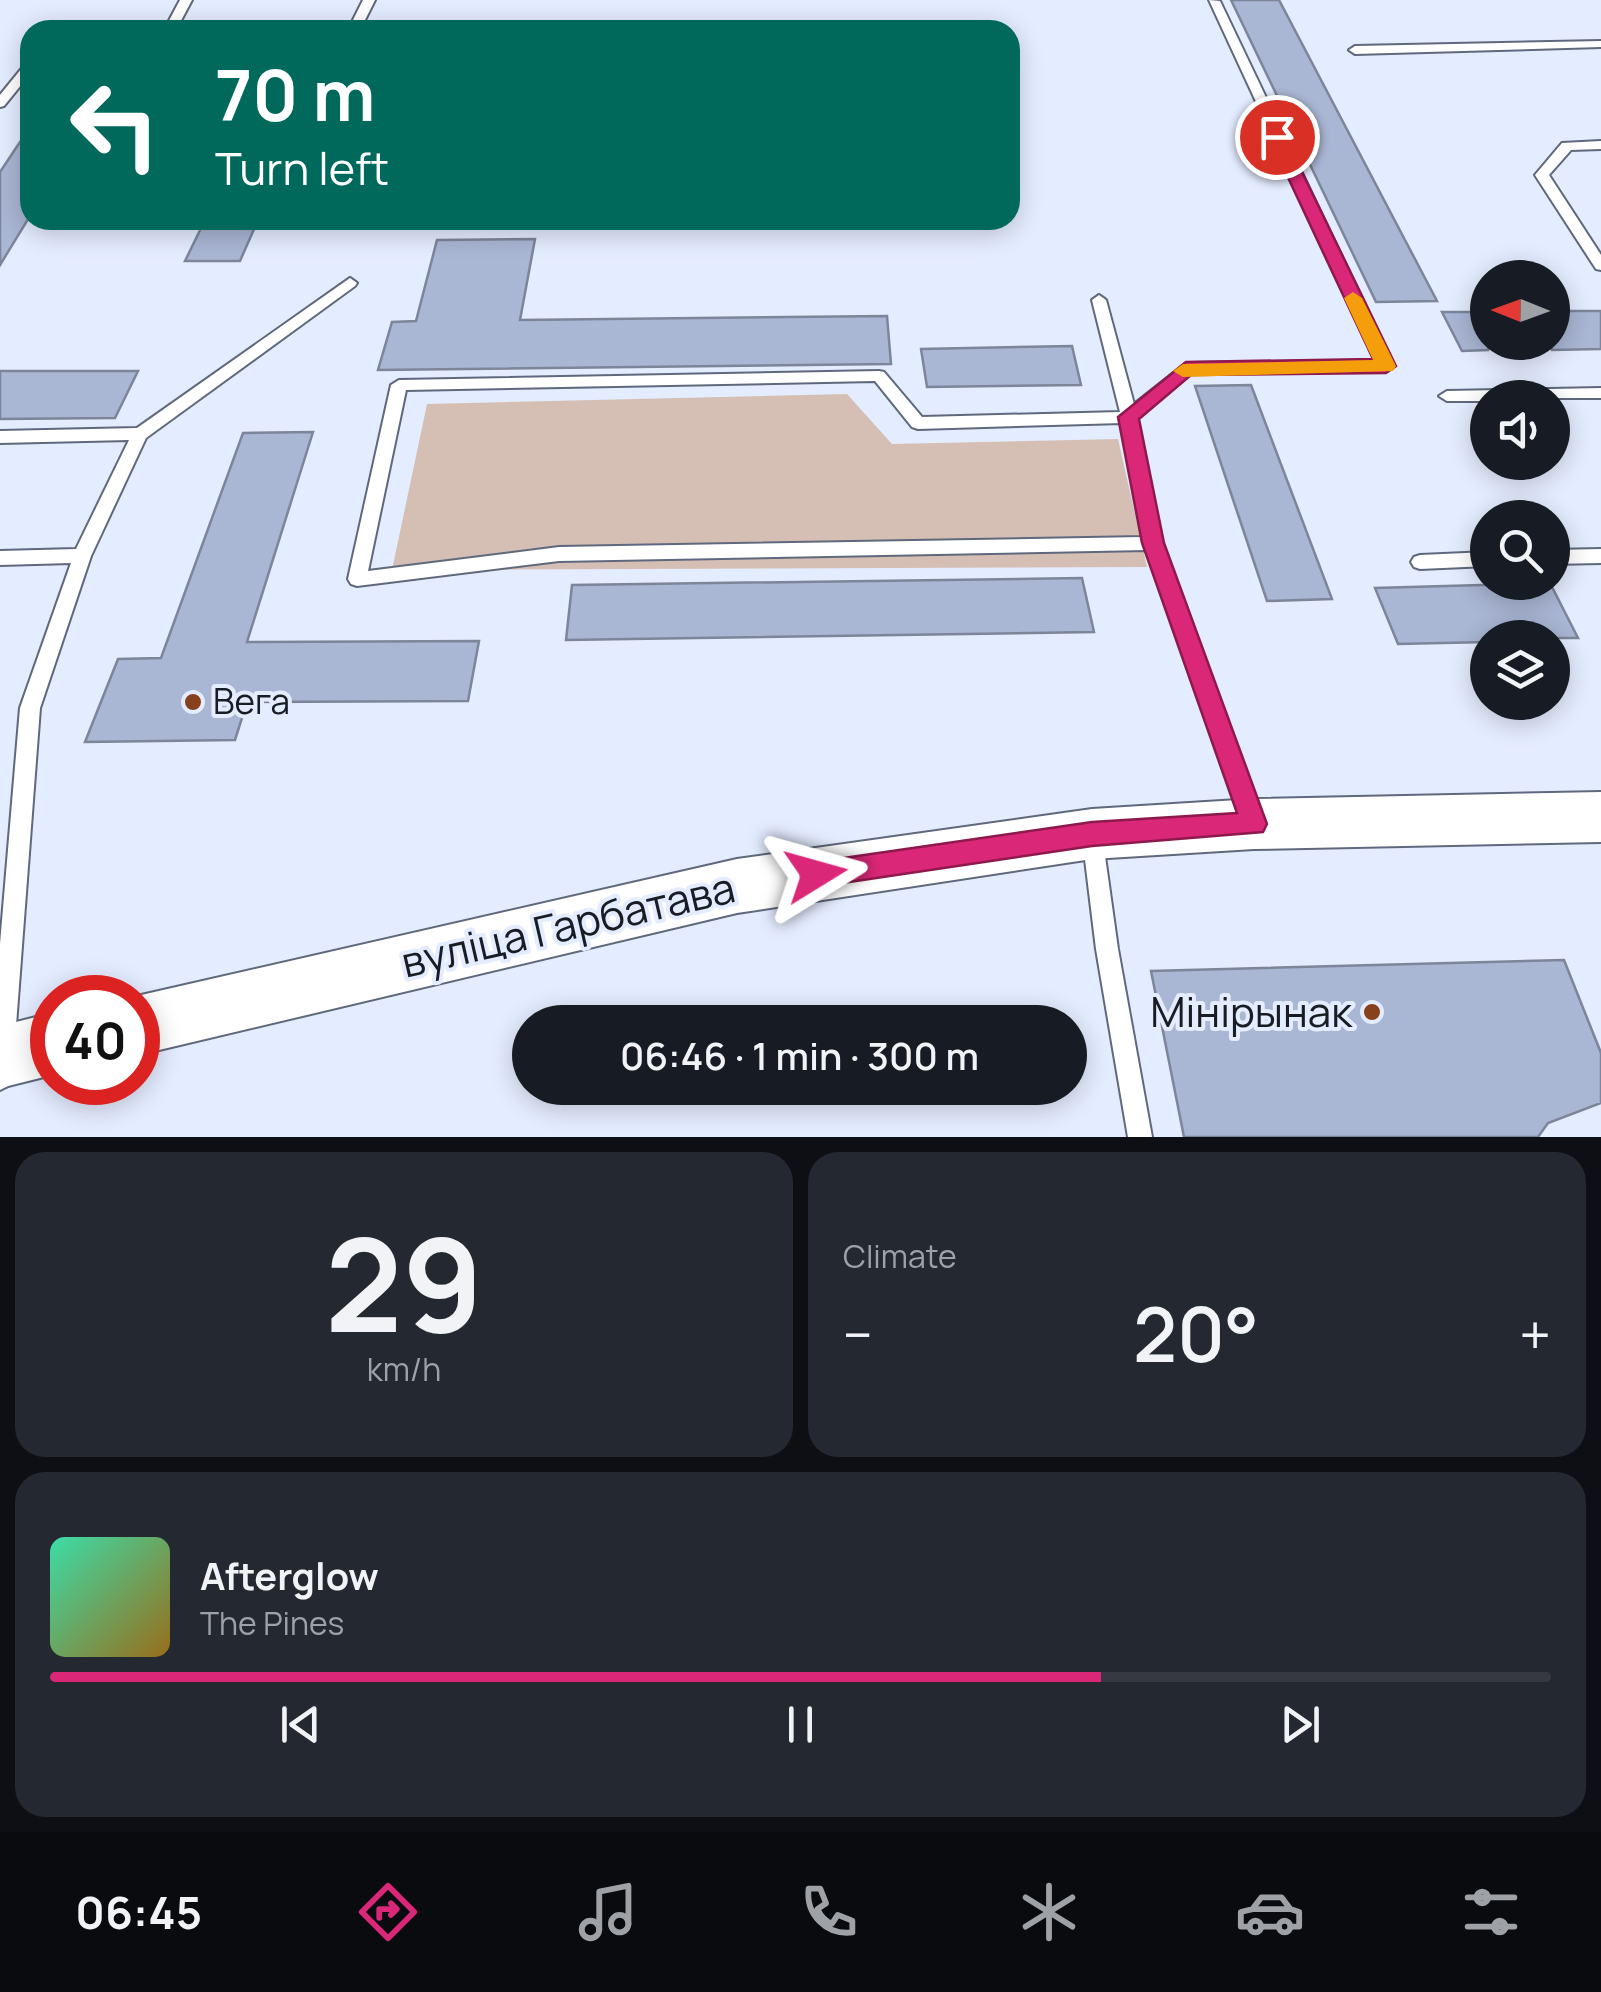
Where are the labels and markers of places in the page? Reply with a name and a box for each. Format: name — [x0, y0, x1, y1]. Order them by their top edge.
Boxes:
pin — [1235, 95, 1320, 180]
place label: Вега — [213, 677, 290, 725]
marker: Вега — [182, 691, 204, 713]
place label: Мінірынак — [1150, 982, 1353, 1040]
marker: Мінірынак — [1361, 1001, 1383, 1023]

